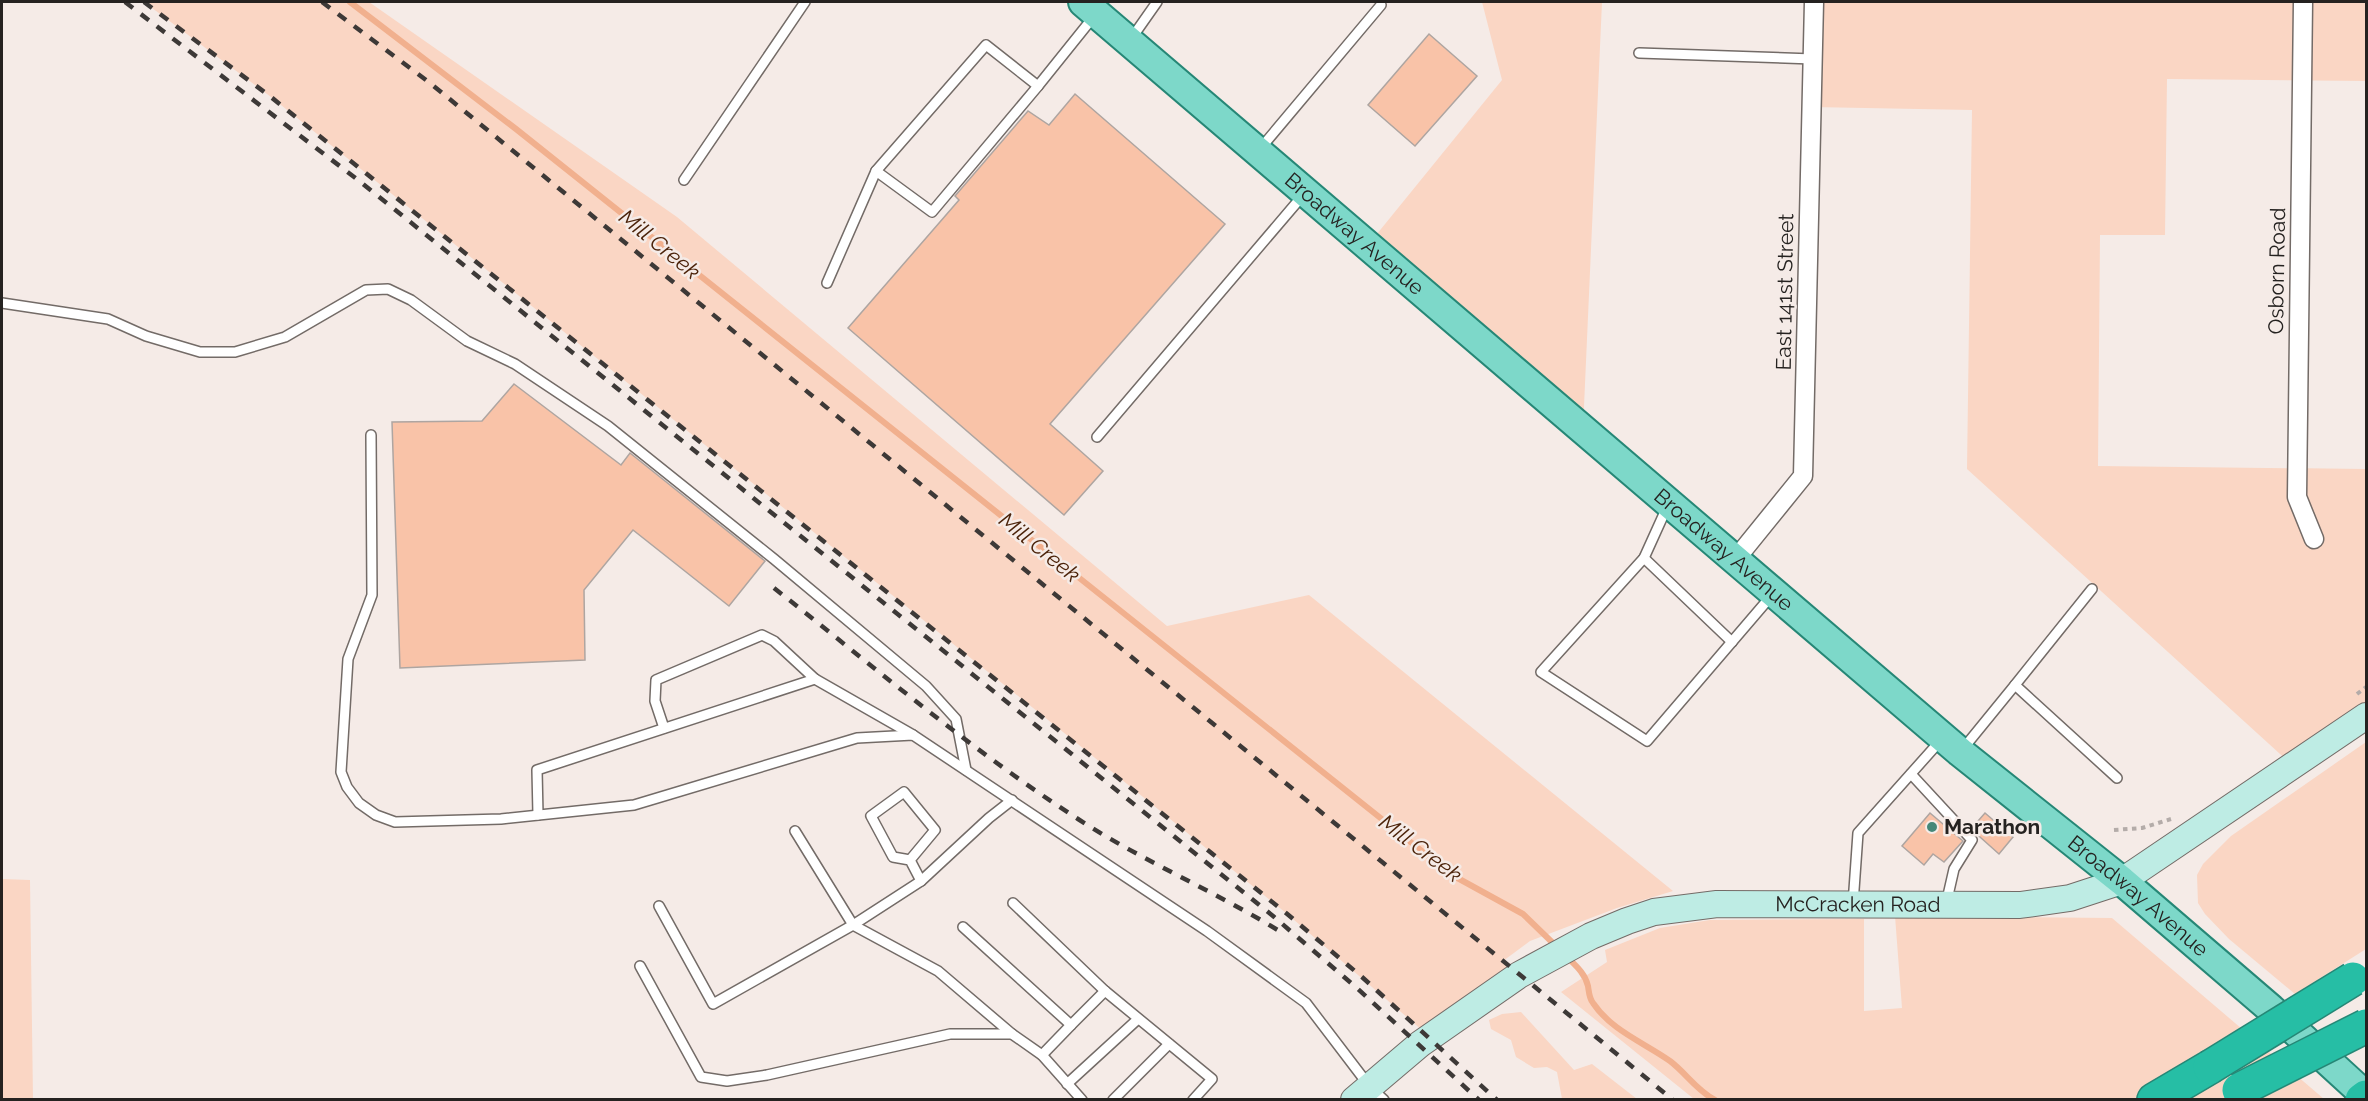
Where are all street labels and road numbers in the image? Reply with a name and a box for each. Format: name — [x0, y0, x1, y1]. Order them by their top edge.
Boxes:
street label: Broadway Avenue — [1280, 167, 1429, 300]
street label: Osborn Road — [2263, 207, 2290, 335]
street label: East 141st Street — [1771, 213, 1798, 371]
street label: Broadway Avenue — [1649, 483, 1799, 616]
street label: Broadway Avenue — [2063, 830, 2214, 962]
street label: McCracken Road — [1775, 891, 1941, 917]

